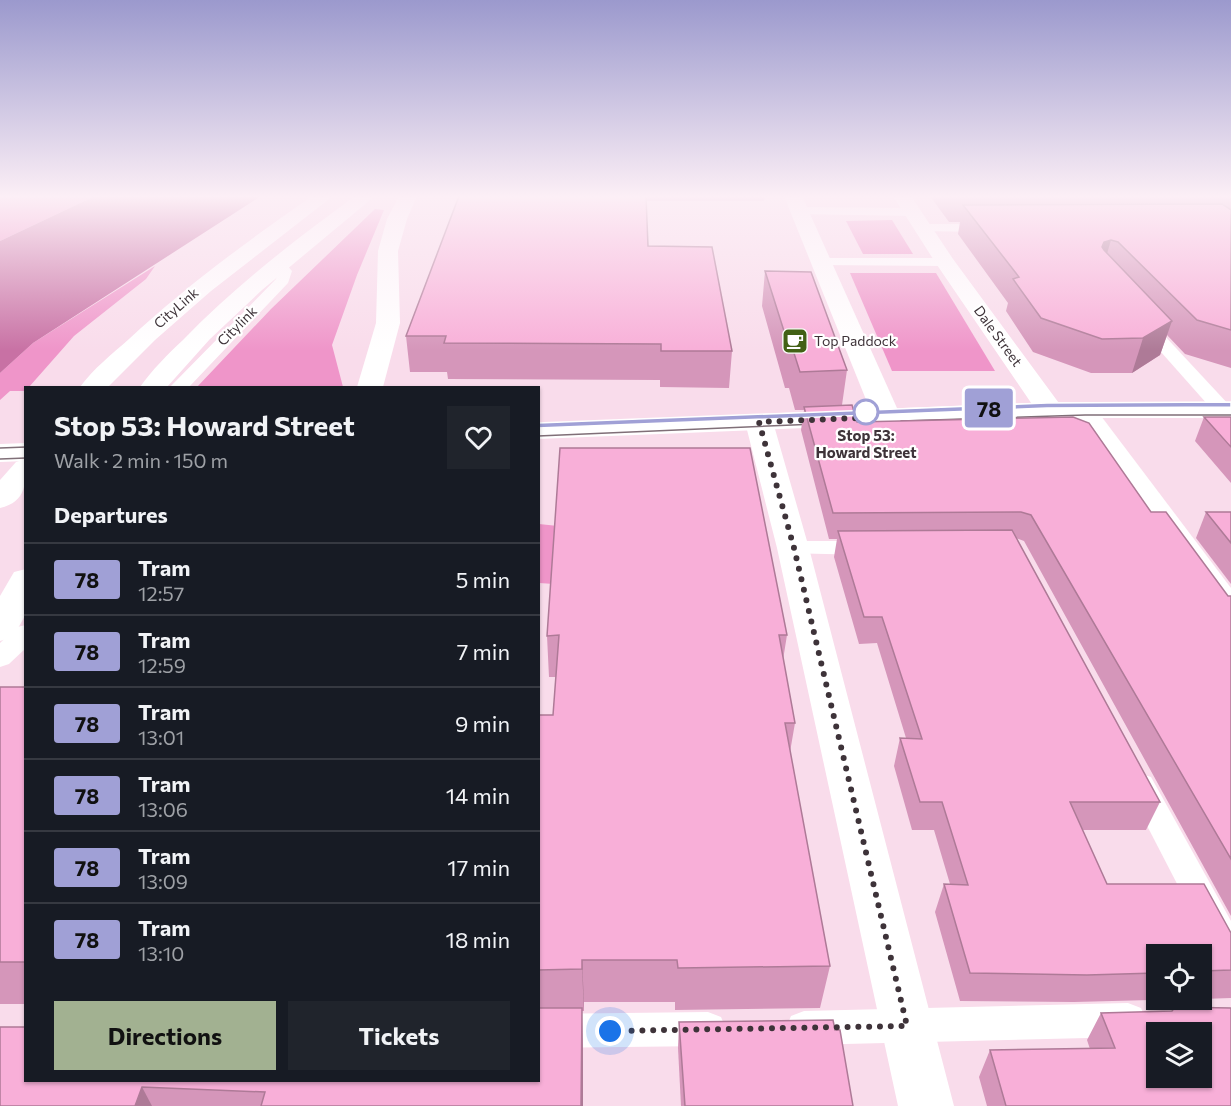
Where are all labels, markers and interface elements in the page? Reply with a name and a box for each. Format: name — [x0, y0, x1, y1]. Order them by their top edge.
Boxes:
street label: CityLink — [150, 283, 202, 332]
street label: Citylink — [213, 302, 260, 349]
street label: Dale Street — [971, 302, 1026, 370]
cafe icon: Top Paddock — [780, 326, 810, 356]
place label: Top Paddock — [814, 332, 897, 349]
line badge: 78 — [962, 388, 1016, 428]
text: 78 — [977, 396, 1001, 421]
marker: Stop 53: Howard Street — [853, 399, 879, 425]
button: heart — [447, 406, 510, 469]
text: Stop 53: Howard Street — [54, 408, 355, 442]
place label: Stop 53: Howard Street — [816, 426, 916, 461]
text: Walk · 2 min · 150 m — [54, 448, 228, 472]
text: Departures — [54, 501, 168, 528]
text: Tram — [138, 554, 190, 581]
text: 5 min — [456, 566, 510, 593]
text: 78 — [75, 567, 99, 592]
text: 12:57 — [138, 581, 184, 605]
text: Tram — [138, 626, 190, 653]
text: 7 min — [457, 638, 510, 665]
text: 78 — [75, 639, 99, 664]
text: 12:59 — [138, 653, 186, 677]
text: Tram — [138, 698, 190, 725]
text: 9 min — [455, 710, 510, 737]
text: 78 — [75, 711, 99, 736]
text: 13:01 — [138, 725, 184, 749]
text: Tram — [138, 770, 190, 797]
text: 14 min — [446, 782, 510, 809]
text: 78 — [75, 783, 99, 808]
text: 13:06 — [138, 797, 188, 821]
text: Tram — [138, 842, 190, 869]
text: 17 min — [447, 854, 510, 881]
text: 78 — [75, 855, 99, 880]
text: 13:09 — [138, 869, 188, 893]
text: Tram — [138, 914, 190, 941]
text: 18 min — [446, 926, 510, 953]
text: 78 — [75, 927, 99, 952]
text: 13:10 — [138, 941, 184, 965]
map controls — [1146, 944, 1212, 1088]
button: locate — [1146, 944, 1212, 1010]
button: Directions — [54, 1001, 276, 1070]
button: Tickets — [288, 1001, 510, 1070]
your location — [595, 1016, 625, 1046]
button: layers — [1146, 1022, 1212, 1088]

